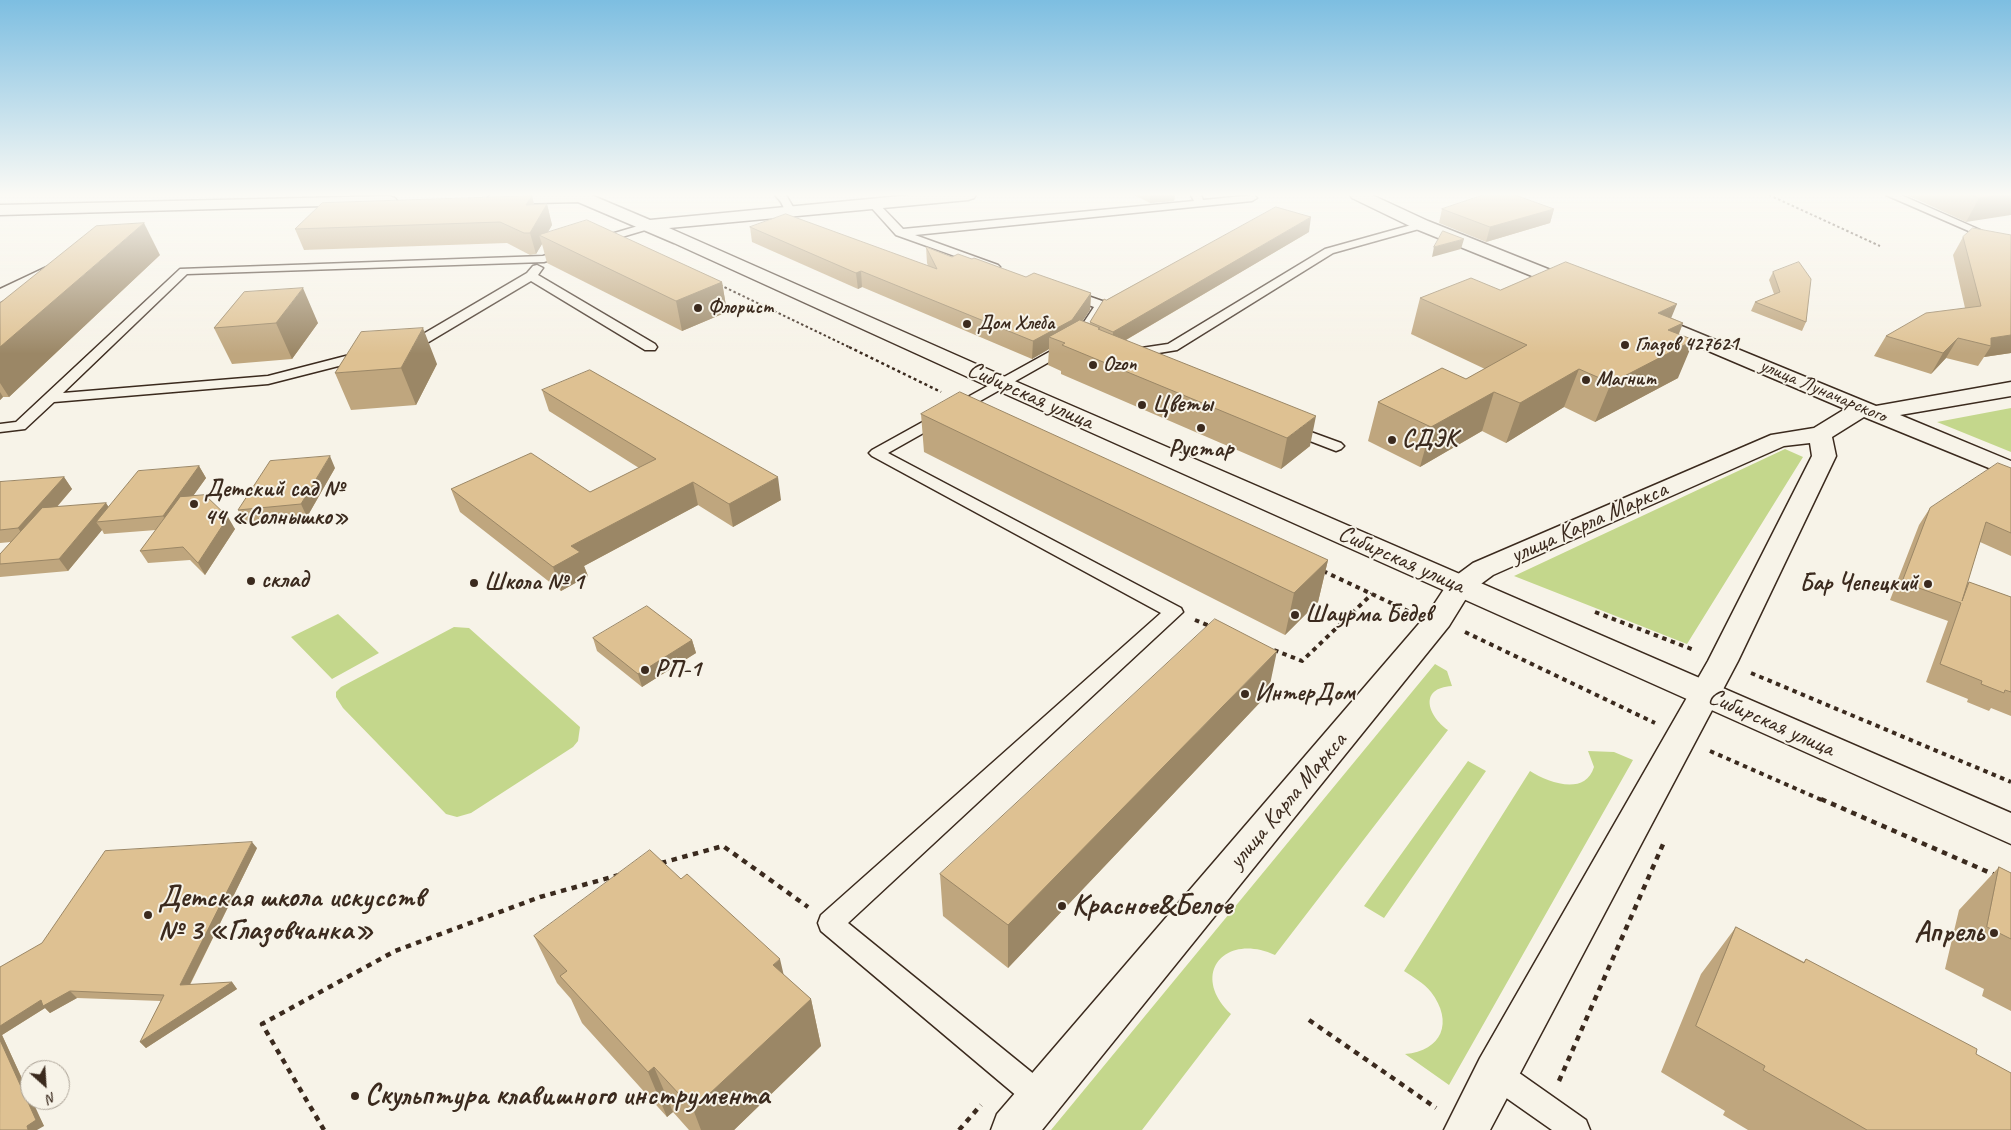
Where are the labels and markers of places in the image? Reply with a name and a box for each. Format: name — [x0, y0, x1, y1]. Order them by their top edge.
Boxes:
place label: Флорист — [708, 296, 773, 320]
marker: Флорист — [692, 302, 704, 314]
place label: Дом Хлеба — [977, 312, 1054, 336]
marker: Дом Хлеба — [961, 318, 973, 330]
place label: Глазов 427621 — [1635, 333, 1739, 357]
marker: Глазов 427621 — [1619, 339, 1631, 351]
place label: Ozon — [1103, 353, 1136, 377]
marker: Ozon — [1087, 359, 1099, 371]
place label: Магнит — [1596, 368, 1656, 392]
marker: Магнит — [1580, 374, 1592, 386]
place label: Цветы — [1152, 391, 1213, 419]
marker: Цветы — [1136, 399, 1148, 411]
marker: Рустар — [1195, 422, 1207, 434]
place label: СДЭК — [1402, 426, 1457, 454]
marker: СДЭК — [1386, 434, 1398, 446]
place label: Рустар — [1168, 436, 1234, 464]
place label: Детский сад № 44 «Солнышко» — [204, 476, 349, 532]
marker: Детский сад № 44 «Солнышко» — [188, 498, 200, 510]
place label: склад — [261, 567, 308, 595]
place label: Школа № 1 — [484, 569, 583, 597]
place label: Бар Чепецкий — [1800, 570, 1918, 598]
marker: склад — [245, 575, 257, 587]
marker: Школа № 1 — [468, 577, 480, 589]
marker: Бар Чепецкий — [1922, 578, 1934, 590]
place label: Шаурма Бедев — [1305, 601, 1432, 629]
marker: Шаурма Бедев — [1289, 609, 1301, 621]
place label: РП-1 — [655, 656, 701, 684]
marker: РП-1 — [639, 664, 651, 676]
place label: ИнтерДом — [1255, 680, 1355, 708]
marker: ИнтерДом — [1239, 688, 1251, 700]
place label: Детская школа искусств № 3 «Глазовчанка» — [158, 881, 424, 949]
place label: Красное&Белое — [1072, 889, 1233, 923]
marker: Красное&Белое — [1056, 900, 1068, 912]
marker: Детская школа искусств № 3 «Глазовчанка» — [142, 909, 154, 921]
place label: Апрель — [1914, 916, 1984, 950]
marker: Апрель — [1988, 927, 2000, 939]
place label: Скульптура клавишного инструмента — [365, 1079, 769, 1113]
marker: Скульптура клавишного инструмента — [349, 1090, 361, 1102]

